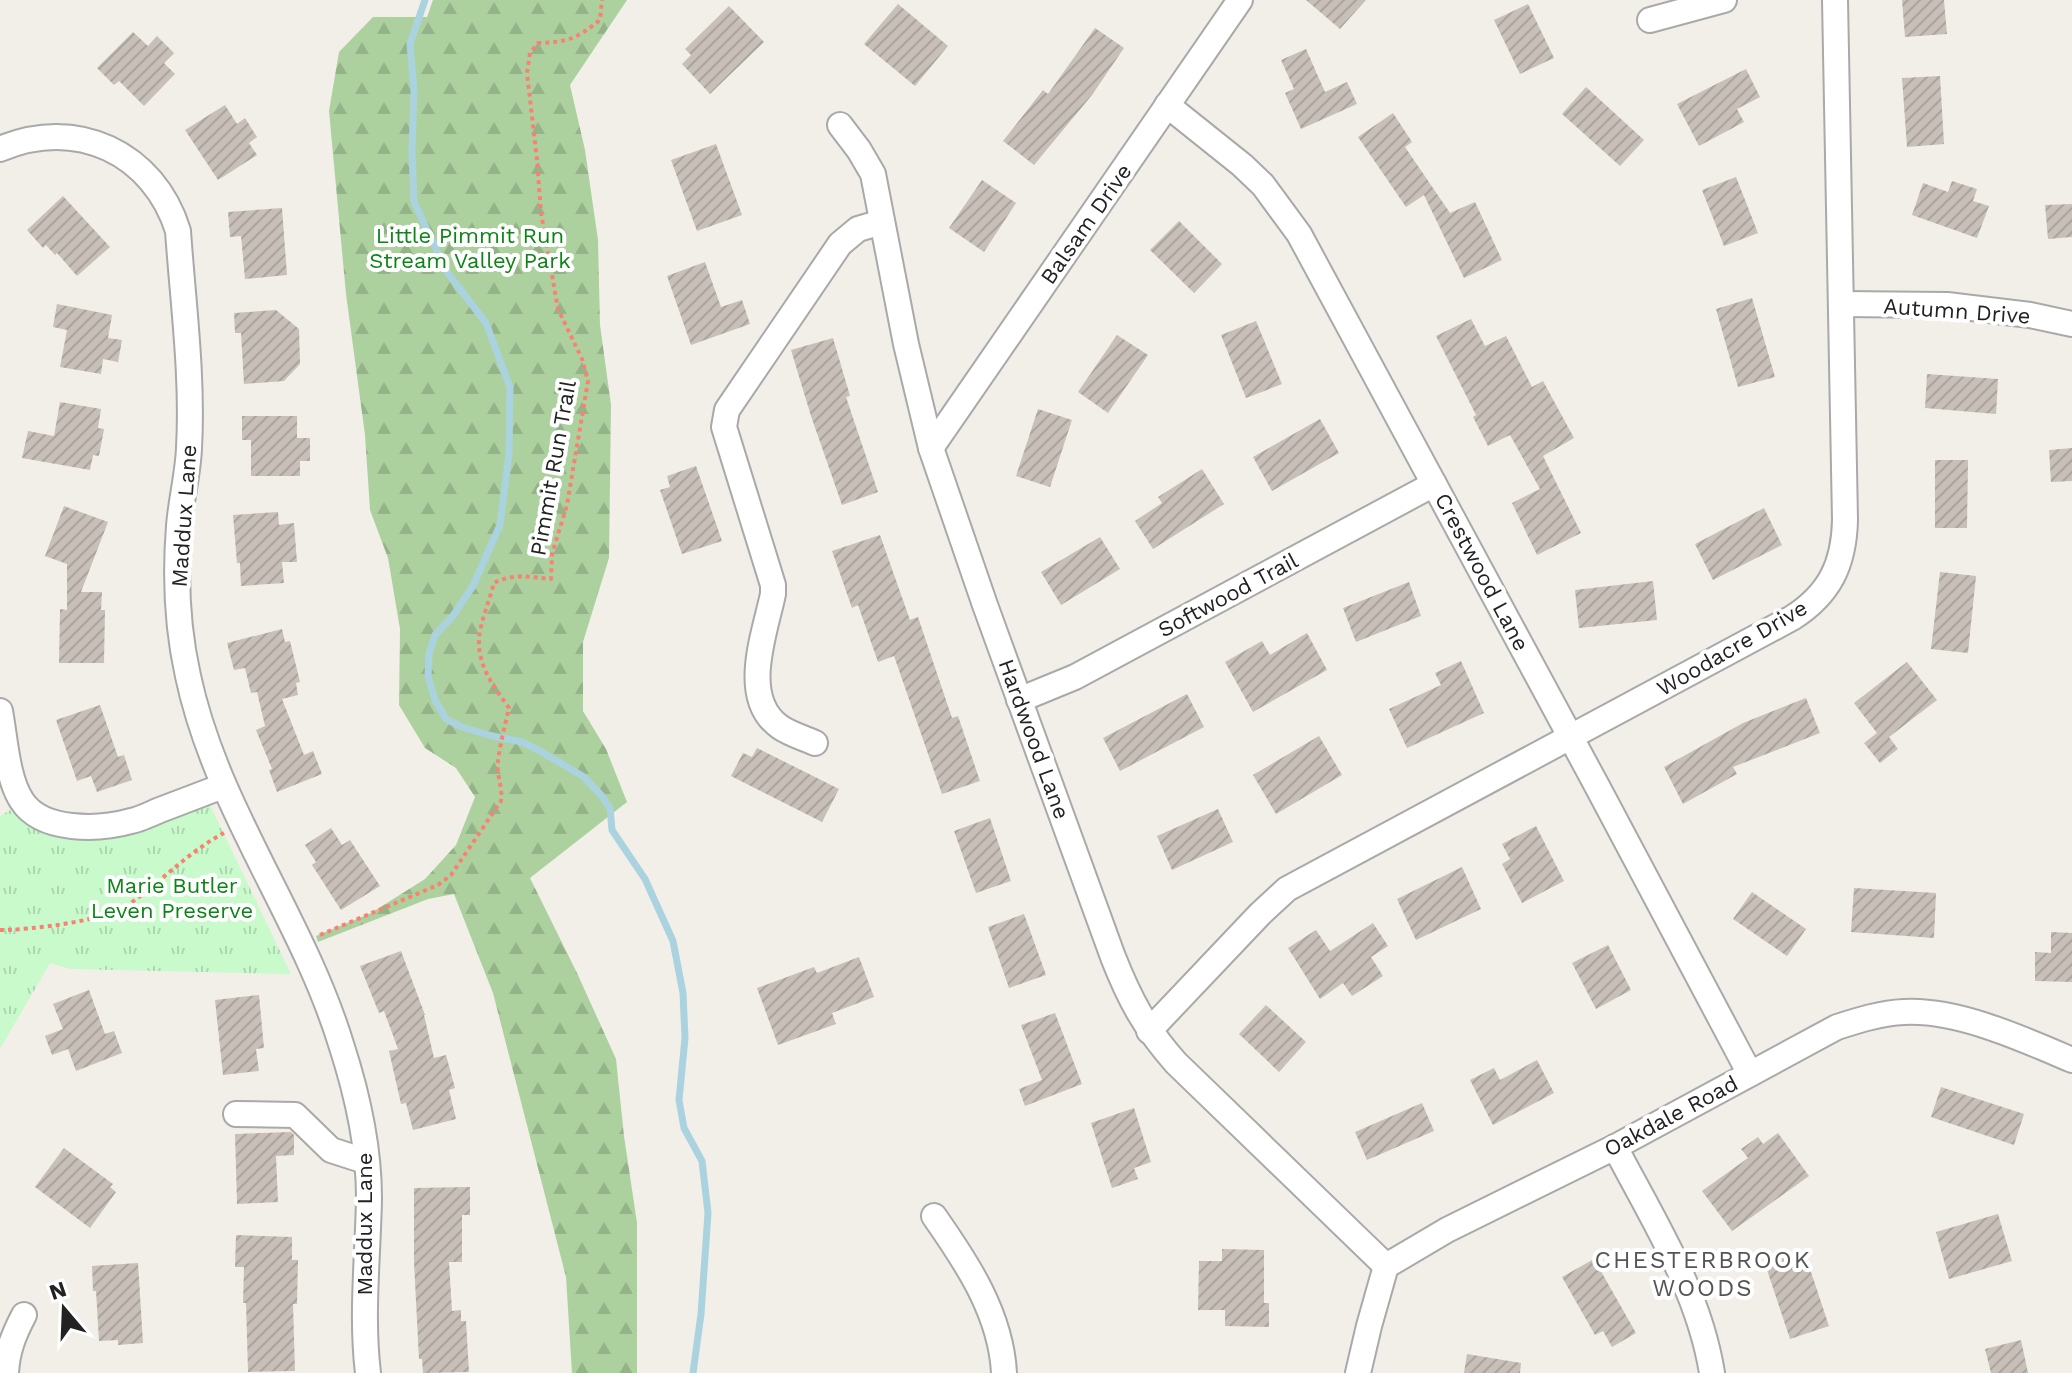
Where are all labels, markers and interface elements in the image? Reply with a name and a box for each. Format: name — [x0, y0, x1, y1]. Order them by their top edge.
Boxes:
street label: Balsam Drive — [1035, 159, 1137, 289]
park label: Little Pimmit Run Stream Valley Park — [369, 223, 571, 273]
street label: Autumn Drive — [1883, 293, 2031, 329]
street label: Pimmit Run Trail — [525, 378, 581, 558]
street label: Maddux Lane — [167, 444, 201, 588]
street label: Crestwood Lane — [1430, 489, 1534, 655]
street label: Softwood Trail — [1154, 548, 1302, 642]
street label: Woodacre Drive — [1653, 595, 1811, 701]
street label: Hardwood Lane — [993, 656, 1075, 822]
park label: Marie Butler Leven Preserve — [91, 873, 253, 923]
street label: Oakdale Road — [1600, 1070, 1742, 1162]
street label: Maddux Lane — [352, 1153, 377, 1295]
district label: CHESTERBROOK WOODS — [1595, 1246, 1811, 1302]
north arrow — [24, 1269, 104, 1349]
text: N — [46, 1276, 69, 1305]

